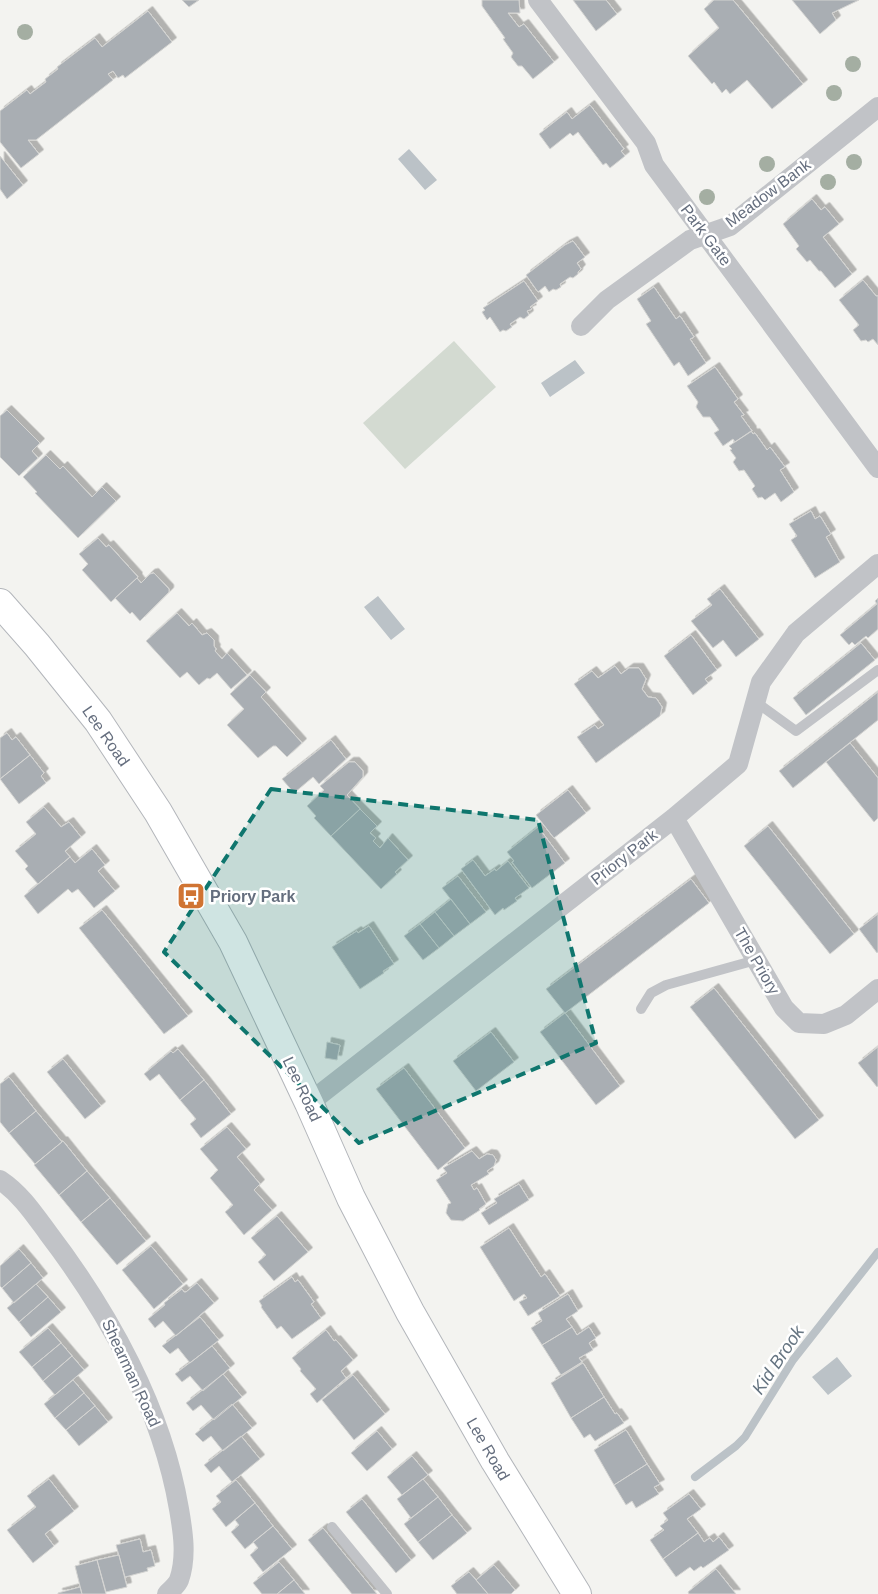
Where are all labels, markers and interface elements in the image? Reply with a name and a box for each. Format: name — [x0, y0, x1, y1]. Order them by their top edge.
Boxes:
street label: Meadow Bank — [722, 155, 814, 230]
street label: Park Gate — [678, 201, 735, 269]
street label: Lee Road — [79, 703, 133, 769]
street label: Priory Park — [588, 825, 661, 888]
bus stop icon: Priory Park — [176, 881, 206, 911]
place label: Priory Park — [210, 888, 295, 905]
street label: The Priory — [731, 925, 783, 997]
street label: Lee Road — [280, 1054, 324, 1124]
street label: Shearman Road — [99, 1317, 163, 1429]
water label: Kid Brook — [748, 1321, 809, 1398]
street label: Lee Road — [463, 1415, 513, 1483]

